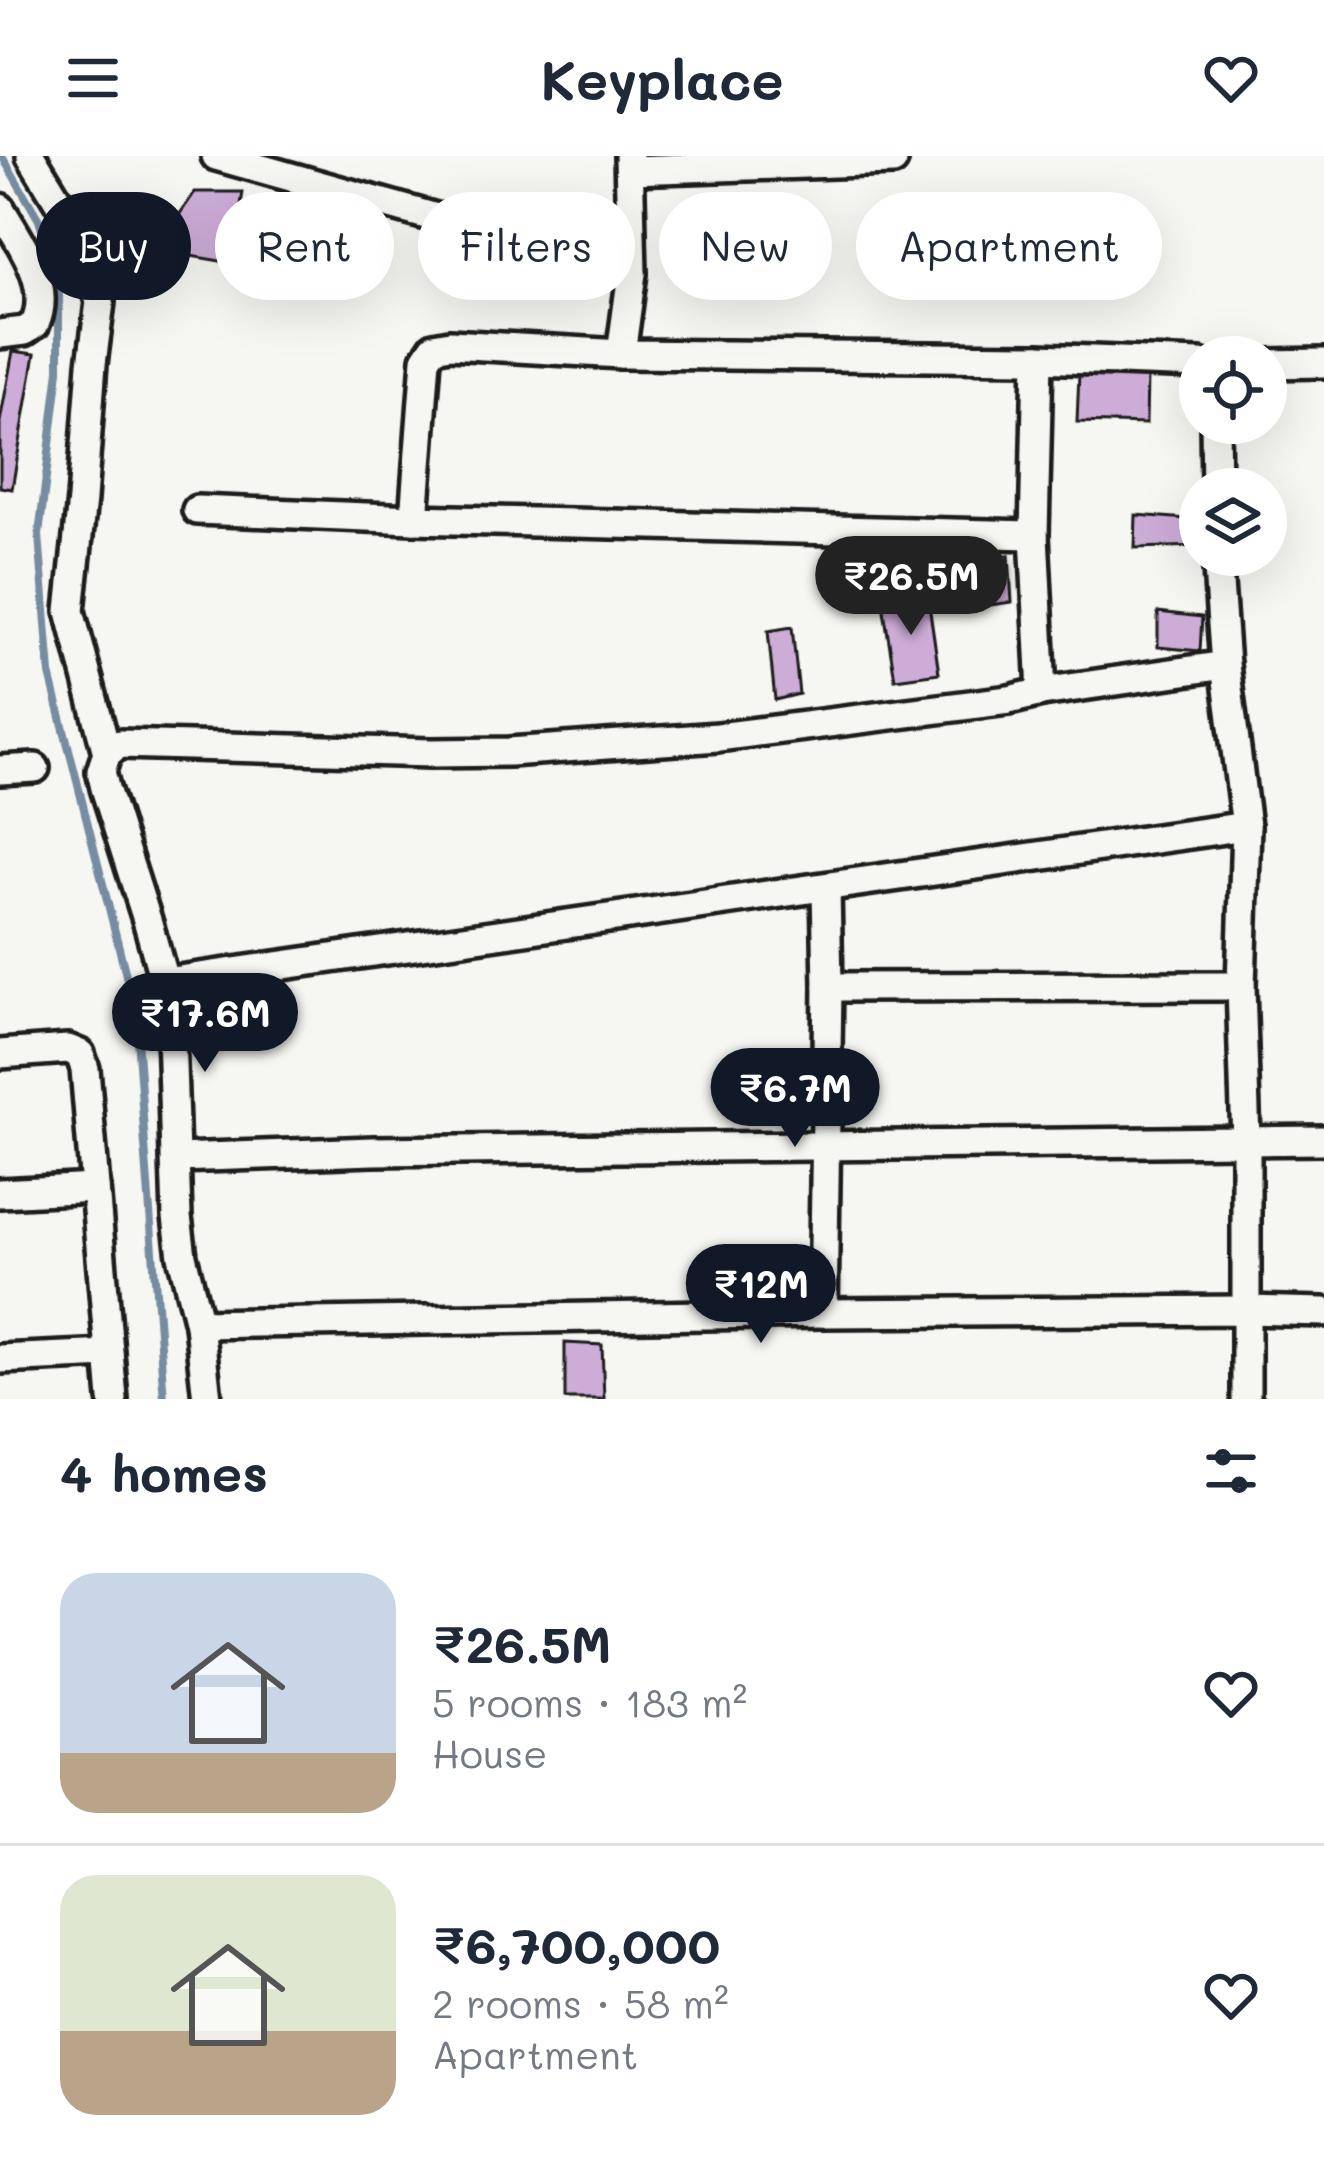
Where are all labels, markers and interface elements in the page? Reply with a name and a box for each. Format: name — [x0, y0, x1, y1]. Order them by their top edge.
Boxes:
text: Keyplace — [540, 43, 784, 114]
icon: menu — [60, 45, 126, 111]
icon: heart — [1198, 45, 1264, 111]
chip: Buy — [36, 192, 191, 300]
chip: Rent — [215, 192, 394, 300]
chip: Filters — [418, 192, 635, 300]
chip: New — [659, 192, 832, 300]
chip: Apartment — [856, 192, 1162, 300]
map controls — [1179, 336, 1287, 576]
button: locate — [1179, 336, 1287, 444]
button: layers — [1179, 468, 1287, 576]
pin: ₹26.5M — [813, 536, 1009, 638]
text: ₹26.5M — [842, 549, 980, 600]
pin: ₹17.6M — [107, 973, 303, 1075]
text: ₹17.6M — [139, 986, 271, 1037]
pin: ₹6.7M — [711, 1048, 879, 1150]
text: ₹6.7M — [738, 1061, 852, 1112]
pin: ₹12M — [690, 1244, 832, 1346]
text: ₹12M — [713, 1257, 809, 1308]
text: 4 homes — [60, 1438, 268, 1505]
icon: filters — [1198, 1438, 1264, 1504]
text: ₹26.5M — [432, 1609, 612, 1676]
icon: home — [156, 1621, 300, 1765]
icon: heart — [1198, 1660, 1264, 1726]
text: 5 rooms · 183 m² — [432, 1676, 747, 1727]
text: House — [432, 1727, 547, 1778]
text: ₹6,700,000 — [432, 1910, 720, 1977]
icon: home — [156, 1923, 300, 2067]
icon: heart — [1198, 1962, 1264, 2028]
text: 2 rooms · 58 m² — [432, 1977, 729, 2028]
text: Apartment — [432, 2028, 638, 2079]

